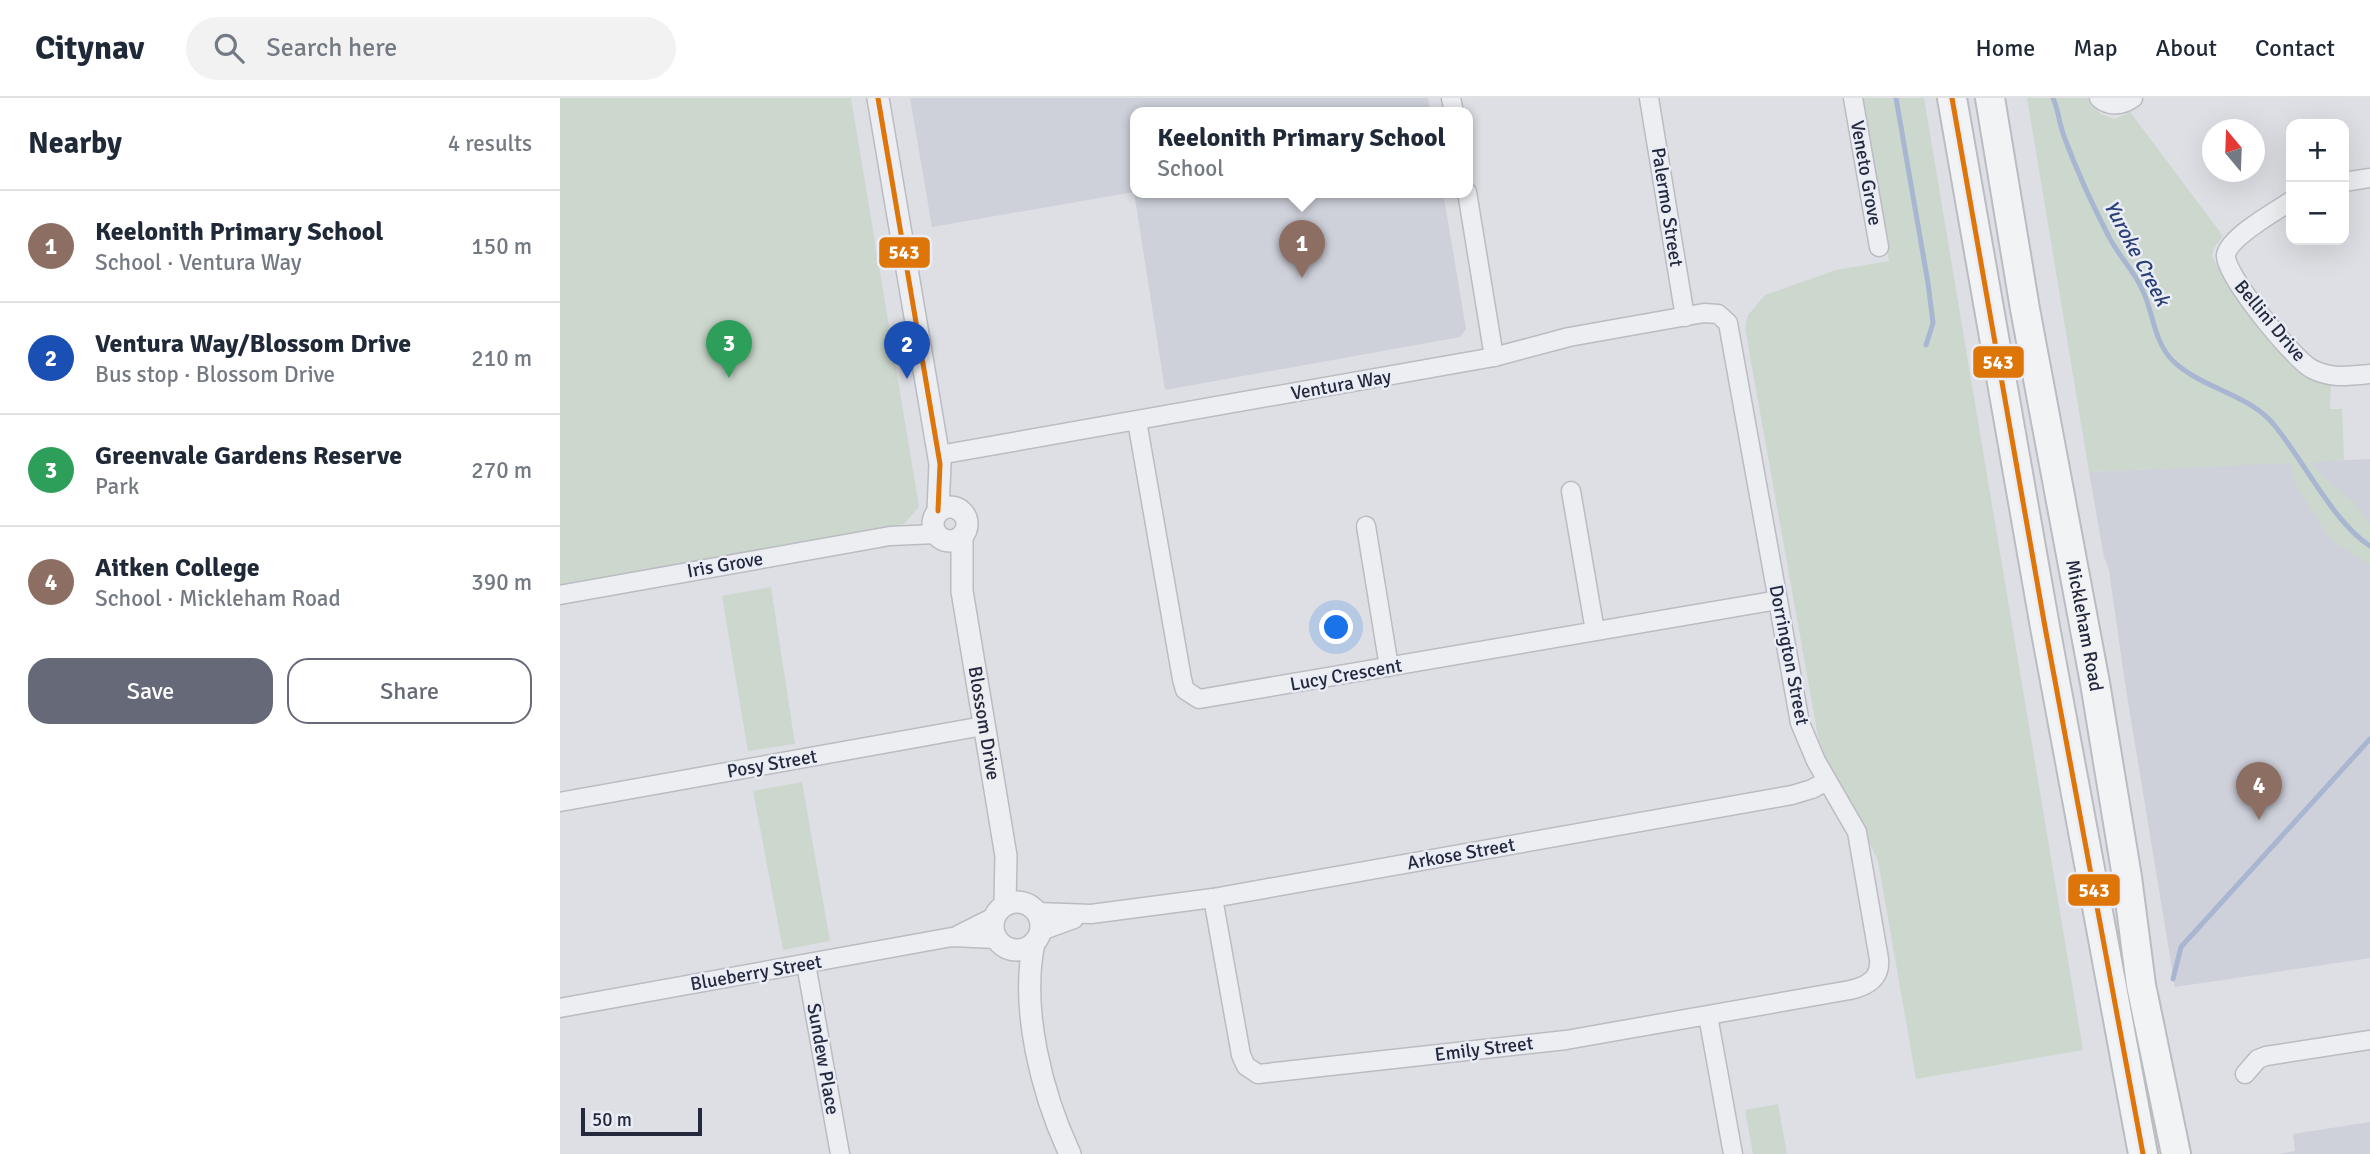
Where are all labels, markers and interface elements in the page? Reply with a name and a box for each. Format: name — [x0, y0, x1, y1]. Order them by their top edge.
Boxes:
search box — [186, 17, 676, 80]
text: Citynav — [35, 28, 144, 69]
icon: search — [210, 29, 248, 67]
text: Search here — [266, 32, 397, 64]
text: Home — [1975, 33, 2035, 63]
text: Map — [2073, 33, 2118, 63]
text: About — [2156, 33, 2217, 63]
text: Contact — [2255, 33, 2335, 63]
popup — [1130, 107, 1473, 198]
street label: Veneto Grove — [1845, 119, 1887, 227]
north arrow — [2202, 119, 2265, 182]
map controls — [2286, 119, 2349, 245]
button: + — [2286, 119, 2349, 182]
text: Keelonith Primary School — [1157, 122, 1446, 154]
text: Nearby — [28, 125, 122, 162]
text: 4 results — [448, 129, 532, 158]
street label: Palermo Street — [1646, 146, 1688, 269]
text: School — [1157, 154, 1224, 183]
button: − — [2286, 182, 2349, 245]
water label: Yuroke Creek — [2098, 196, 2177, 313]
text: Keelonith Primary School — [95, 216, 384, 248]
pin: 1 — [1279, 220, 1325, 278]
text: 1 — [45, 232, 57, 261]
text: 150 m — [471, 232, 532, 261]
line badge: 543 — [878, 236, 931, 269]
text: 543 — [889, 241, 919, 265]
text: School · Ventura Way — [95, 248, 302, 277]
street label: Bellini Drive — [2229, 275, 2311, 367]
pin: 3 — [706, 320, 752, 378]
pin: 2 — [884, 321, 930, 379]
text: Ventura Way/Blossom Drive — [95, 328, 411, 360]
text: 2 — [45, 344, 57, 373]
text: 210 m — [471, 344, 532, 373]
line badge: 543 — [1972, 345, 2025, 379]
text: 543 — [1983, 351, 2013, 375]
text: Bus stop · Blossom Drive — [95, 360, 335, 389]
street label: Ventura Way — [1289, 364, 1393, 406]
text: Greenvale Gardens Reserve — [95, 440, 402, 472]
text: 3 — [45, 456, 57, 485]
text: 270 m — [471, 456, 532, 485]
text: Park — [95, 472, 139, 501]
street label: Iris Grove — [685, 546, 765, 584]
text: Aitken College — [95, 552, 260, 584]
street label: Mickleham Road — [2060, 558, 2108, 693]
text: 4 — [45, 568, 57, 597]
text: 390 m — [471, 568, 532, 597]
street label: Dorrington Street — [1764, 583, 1814, 728]
text: School · Mickleham Road — [95, 584, 341, 613]
your location — [1319, 610, 1353, 644]
street label: Lucy Crescent — [1288, 653, 1404, 697]
button: Save — [28, 658, 273, 724]
button: Share — [287, 658, 532, 724]
street label: Blossom Drive — [963, 664, 1005, 782]
street label: Posy Street — [725, 744, 819, 784]
pin: 4 — [2236, 762, 2282, 820]
street label: Arkose Street — [1405, 833, 1517, 875]
line badge: 543 — [2067, 873, 2121, 907]
text: 543 — [2079, 879, 2109, 903]
street label: Blueberry Street — [688, 950, 824, 996]
street label: Sundew Place — [801, 1001, 845, 1117]
street label: Emily Street — [1433, 1031, 1535, 1067]
scale bar — [581, 1105, 702, 1137]
text: 50 m — [592, 1108, 632, 1132]

